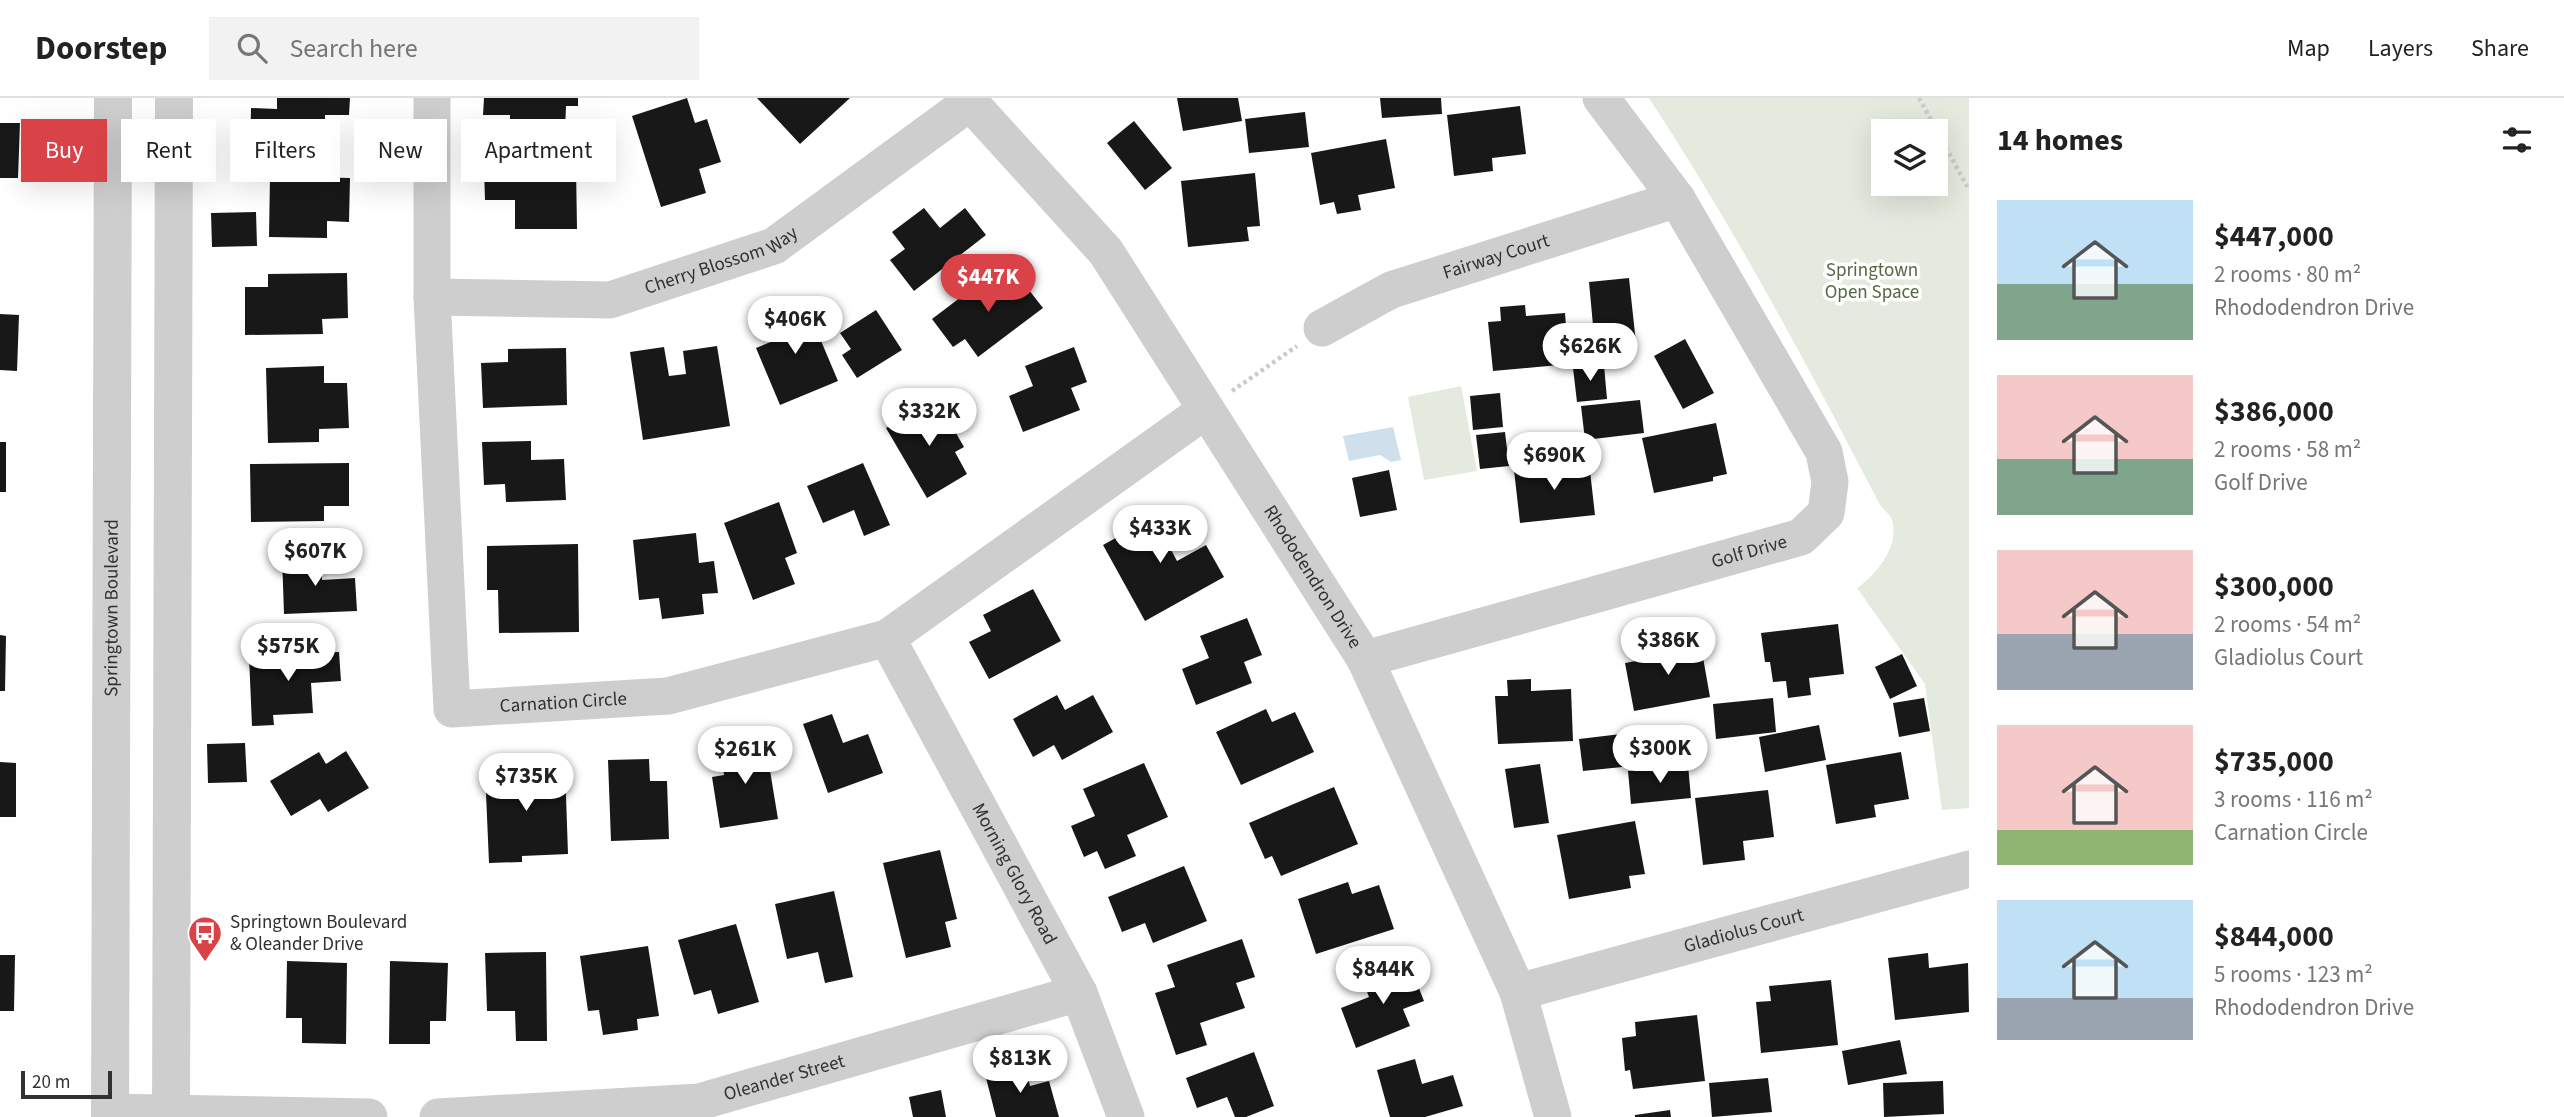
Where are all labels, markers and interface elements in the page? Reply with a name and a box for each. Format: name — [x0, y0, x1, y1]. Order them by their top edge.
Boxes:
search box — [209, 17, 699, 80]
text: Doorstep — [35, 25, 167, 72]
icon: search — [233, 29, 271, 67]
text: Search here — [289, 30, 418, 67]
text: Map — [2287, 31, 2330, 66]
text: Layers — [2368, 31, 2433, 66]
text: Share — [2471, 31, 2529, 66]
chip: Buy — [21, 119, 107, 182]
chip: Rent — [121, 119, 216, 182]
chip: Filters — [230, 119, 340, 182]
chip: New — [354, 119, 447, 182]
chip: Apartment — [461, 119, 616, 182]
map controls — [1871, 119, 1948, 196]
button: layers — [1871, 119, 1948, 196]
text: 14 homes — [1997, 119, 2123, 162]
icon: filters — [2498, 121, 2536, 159]
text: $447,000 — [2214, 215, 2334, 258]
street label: Cherry Blossom Way — [641, 219, 803, 301]
street label: Fairway Court — [1439, 227, 1553, 286]
icon: home — [2053, 228, 2137, 312]
pin: $447K — [939, 254, 1037, 314]
park label: Springtown Open Space — [1825, 257, 1919, 306]
text: 2 rooms · 80 m² — [2214, 258, 2361, 291]
text: $447K — [957, 260, 1019, 293]
text: Rhododendron Drive — [2214, 291, 2414, 324]
pin: $406K — [746, 296, 844, 356]
text: $406K — [764, 302, 826, 335]
pin: $626K — [1541, 324, 1639, 383]
text: $626K — [1559, 329, 1621, 362]
pin: $332K — [880, 388, 978, 448]
text: $386,000 — [2214, 390, 2334, 433]
text: $332K — [898, 394, 960, 427]
icon: home — [2053, 403, 2137, 487]
pin: $690K — [1505, 432, 1603, 492]
text: 2 rooms · 58 m² — [2214, 433, 2361, 466]
text: $690K — [1523, 438, 1585, 471]
text: Golf Drive — [2214, 466, 2308, 499]
street label: Rhododendron Drive — [1257, 500, 1368, 654]
pin: $433K — [1111, 505, 1209, 565]
text: $433K — [1129, 511, 1191, 544]
street label: Springtown Boulevard — [98, 519, 125, 697]
pin: $607K — [266, 528, 364, 588]
street label: Golf Drive — [1708, 528, 1790, 575]
text: $607K — [284, 534, 346, 567]
text: $300,000 — [2214, 565, 2334, 608]
icon: home — [2053, 578, 2137, 662]
text: 2 rooms · 54 m² — [2214, 608, 2361, 641]
pin: $386K — [1619, 618, 1717, 677]
text: $386K — [1637, 623, 1699, 656]
pin: $575K — [239, 624, 337, 683]
text: $575K — [257, 629, 319, 662]
text: Gladiolus Court — [2214, 641, 2363, 674]
street label: Carnation Circle — [499, 685, 628, 720]
pin: $261K — [696, 726, 794, 786]
pin: $300K — [1611, 726, 1709, 785]
text: $300K — [1629, 731, 1691, 764]
text: $261K — [714, 732, 776, 765]
text: $735,000 — [2214, 740, 2334, 783]
icon: home — [2053, 753, 2137, 837]
pin: $735K — [477, 754, 575, 813]
text: $735K — [495, 759, 557, 792]
text: 3 rooms · 116 m² — [2214, 783, 2373, 816]
street label: Morning Glory Road — [965, 798, 1064, 949]
text: Carnation Circle — [2214, 816, 2368, 849]
street label: Gladiolus Court — [1681, 901, 1807, 960]
place label: Springtown Boulevard & Oleander Drive — [230, 909, 407, 958]
bus stop icon: Springtown Boulevard & Oleander Drive — [186, 914, 224, 963]
text: $844,000 — [2214, 915, 2334, 958]
icon: home — [2053, 928, 2137, 1012]
pin: $844K — [1334, 946, 1432, 1006]
text: $844K — [1352, 952, 1414, 985]
text: 5 rooms · 123 m² — [2214, 958, 2373, 991]
text: Rhododendron Drive — [2214, 991, 2414, 1024]
pin: $813K — [971, 1035, 1069, 1095]
text: $813K — [989, 1041, 1051, 1074]
street label: Oleander Street — [720, 1047, 848, 1108]
scale bar — [21, 1068, 112, 1100]
text: 20 m — [32, 1069, 70, 1096]

